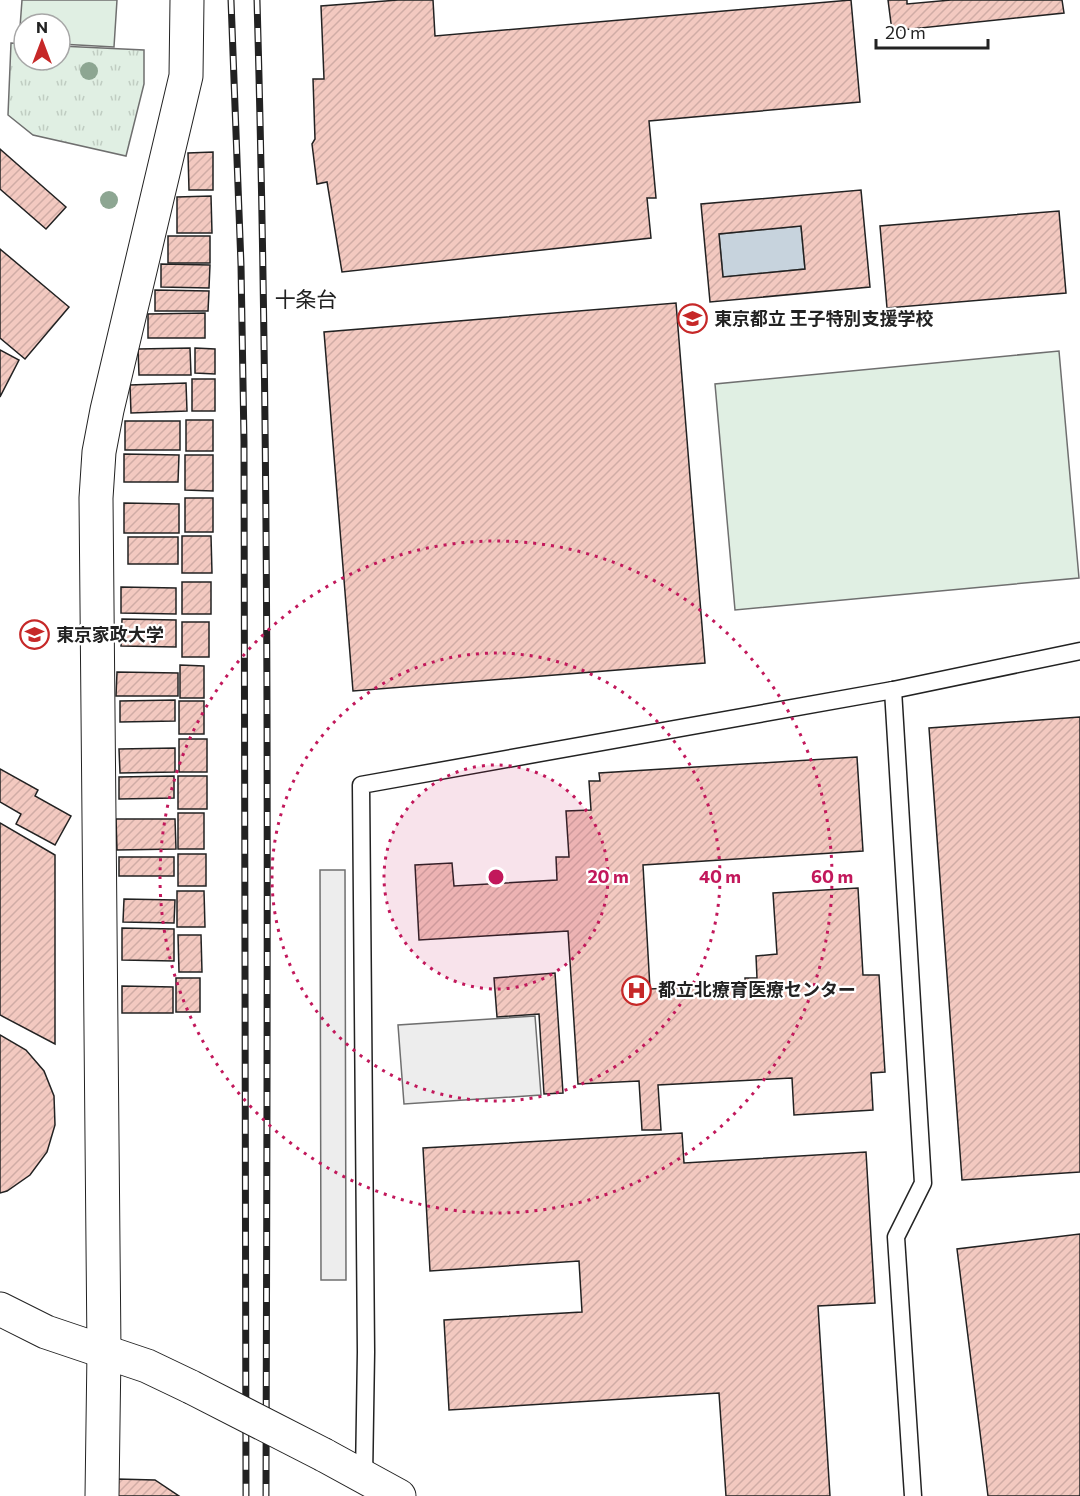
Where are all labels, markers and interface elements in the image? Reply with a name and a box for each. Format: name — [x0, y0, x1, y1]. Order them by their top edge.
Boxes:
north arrow — [12, 12, 72, 72]
scale bar — [876, 12, 988, 50]
text: N — [36, 17, 48, 36]
text: 20 m — [885, 21, 926, 43]
district label: 十条台 — [275, 286, 338, 311]
school or university icon: 東京都立 王子特別支援学校 — [677, 303, 709, 335]
place label: 東京都立 王子特別支援学校 — [714, 307, 933, 329]
school or university icon: 東京家政大学 — [19, 619, 51, 651]
place label: 東京家政大学 — [56, 623, 164, 645]
text: 20 m — [587, 865, 629, 887]
text: 40 m — [699, 865, 741, 887]
text: 60 m — [811, 865, 853, 887]
centre of rings — [486, 867, 506, 887]
hospital icon: 都立北療育医療センター — [621, 974, 653, 1006]
place label: 都立北療育医療センター — [658, 978, 856, 1000]

